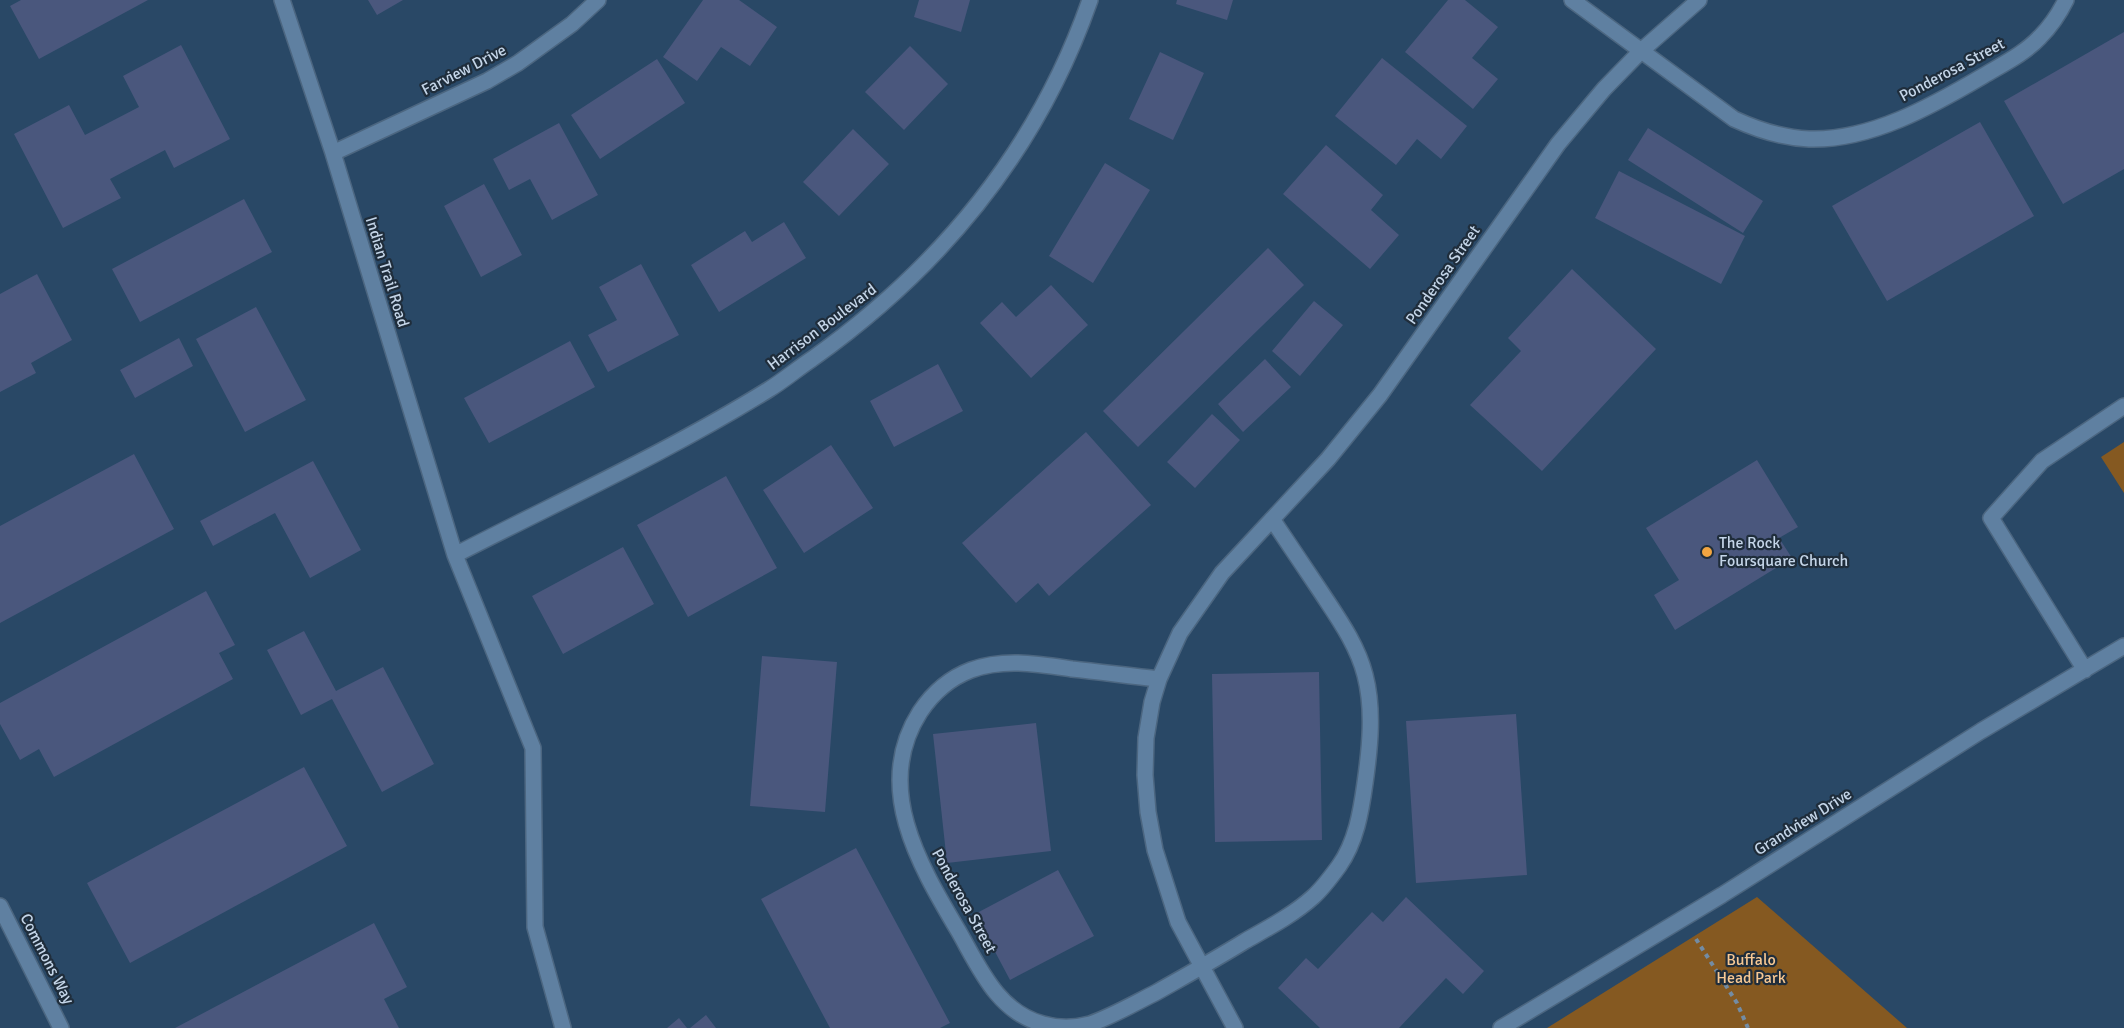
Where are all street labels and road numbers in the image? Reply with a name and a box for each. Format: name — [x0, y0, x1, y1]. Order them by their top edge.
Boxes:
street label: Ponderosa Street — [1896, 34, 2008, 106]
street label: Farview Drive — [418, 40, 510, 100]
street label: Indian Trail Road — [361, 214, 413, 330]
street label: Ponderosa Street — [1401, 221, 1485, 328]
street label: Harrison Boulevard — [763, 279, 881, 375]
street label: Grandview Drive — [1750, 784, 1856, 860]
street label: Ponderosa Street — [927, 845, 1001, 957]
street label: Commons Way — [16, 910, 79, 1008]

